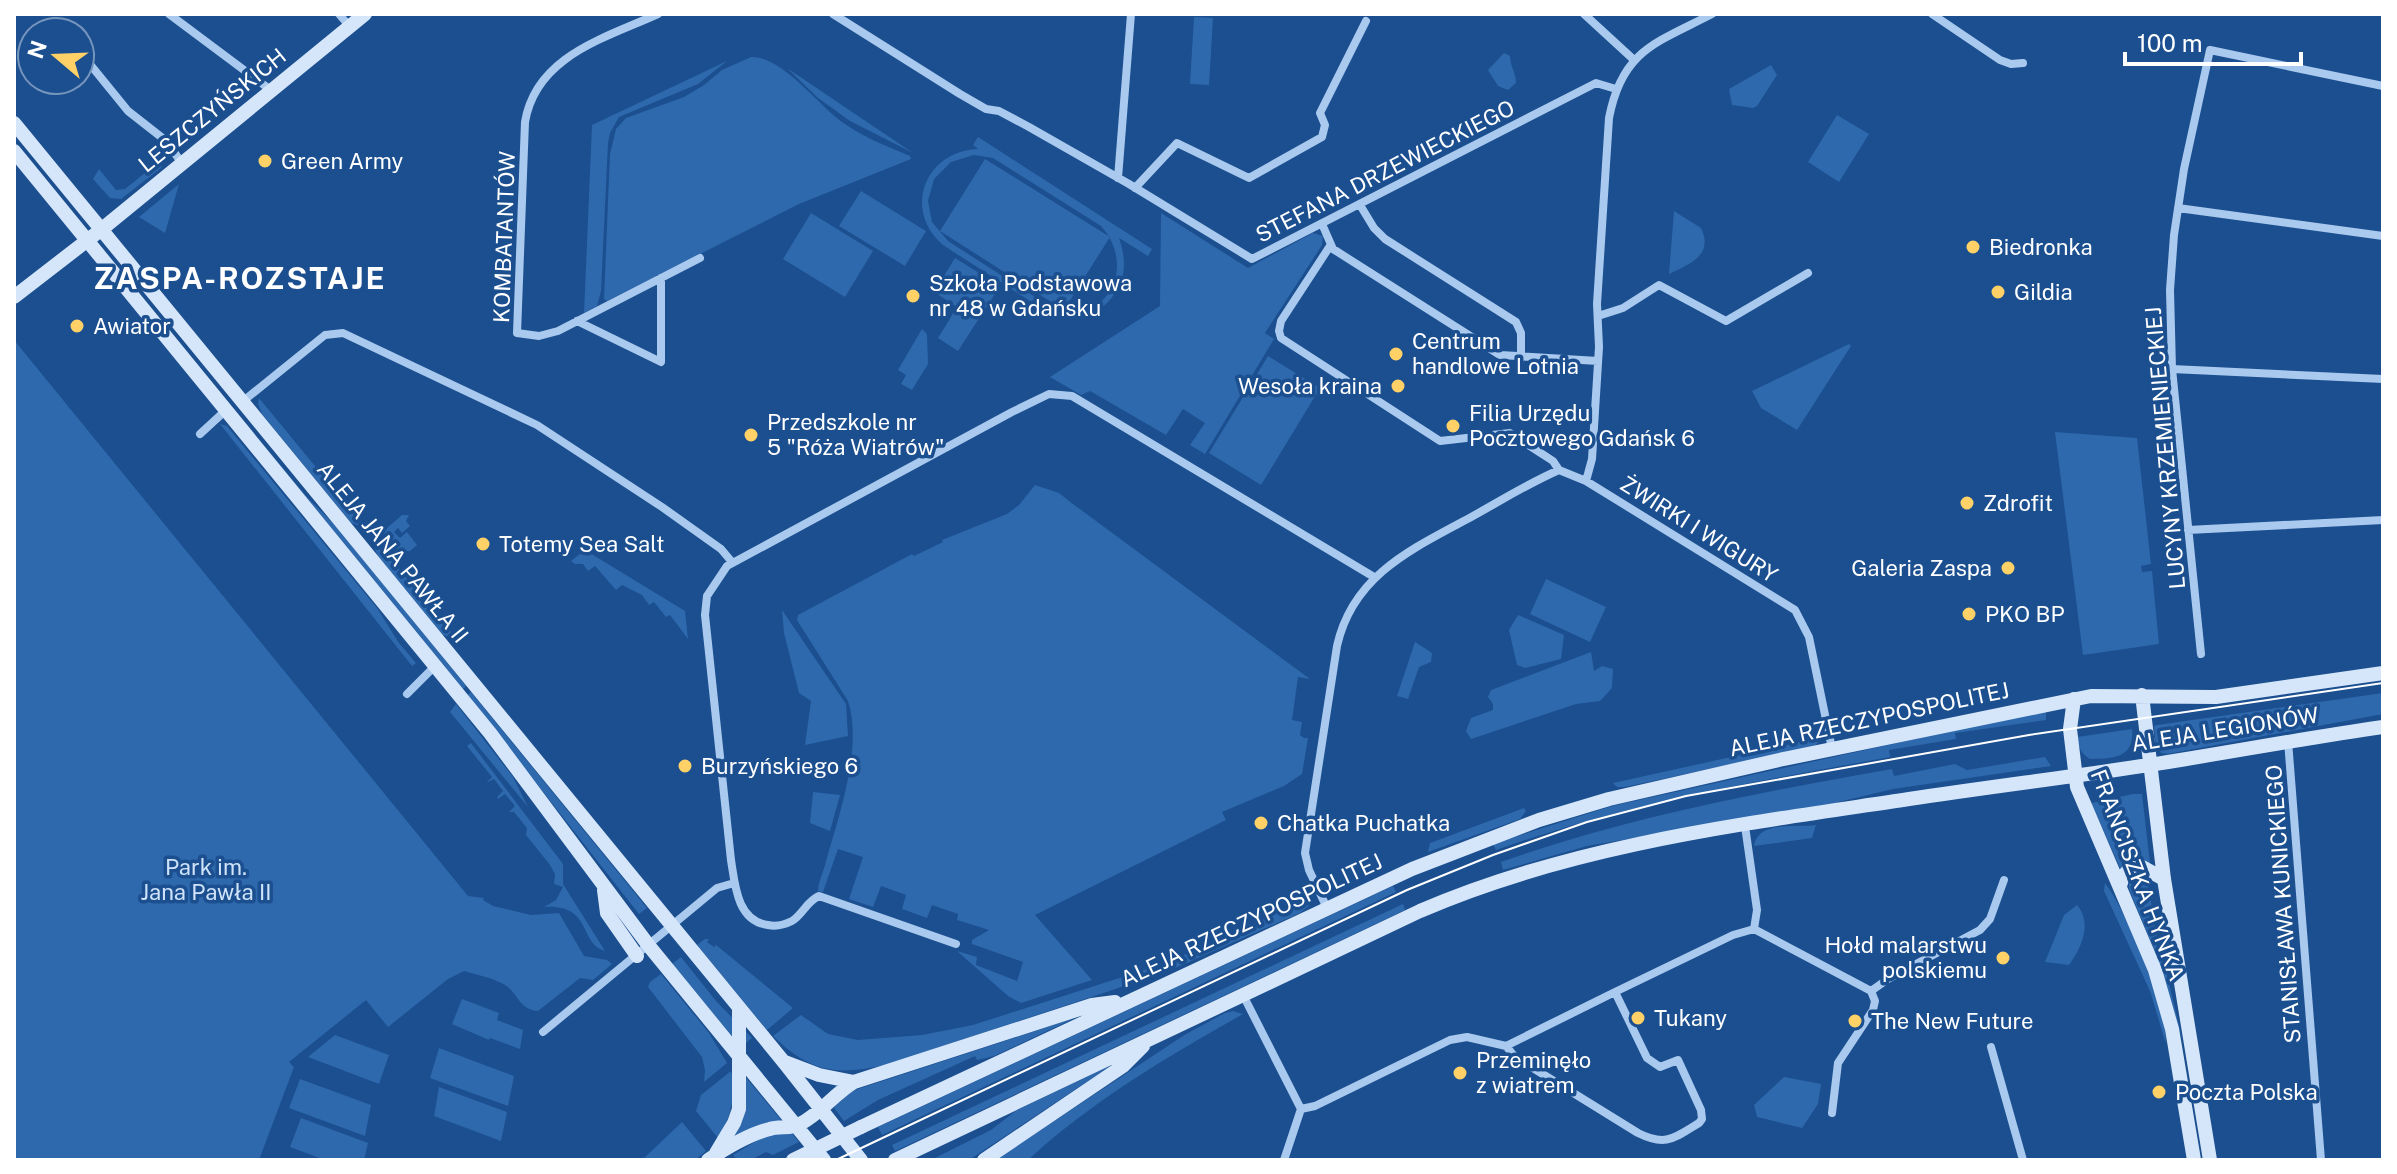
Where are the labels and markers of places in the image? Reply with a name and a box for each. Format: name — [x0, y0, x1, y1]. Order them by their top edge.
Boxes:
place label: Green Army — [281, 148, 403, 174]
marker: Green Army — [256, 152, 274, 170]
place label: Biedronka — [1989, 234, 2093, 260]
marker: Biedronka — [1964, 238, 1982, 256]
place label: Szkoła Podstawowa nr 48 w Gdańsku — [929, 270, 1132, 321]
place label: Gildia — [2014, 279, 2073, 305]
marker: Gildia — [1989, 283, 2007, 301]
marker: Szkoła Podstawowa nr 48 w Gdańsku — [904, 287, 922, 305]
place label: Awiator — [93, 313, 171, 339]
marker: Awiator — [68, 317, 86, 335]
place label: Centrum handlowe Lotnia — [1412, 328, 1579, 379]
marker: Centrum handlowe Lotnia — [1387, 345, 1405, 363]
place label: Wesoła kraina — [1238, 373, 1382, 399]
marker: Wesoła kraina — [1389, 377, 1407, 395]
place label: Filia Urzędu Pocztowego Gdańsk 6 — [1469, 400, 1695, 451]
place label: Przedszkole nr 5 "Róża Wiatrów" — [767, 409, 944, 460]
marker: Filia Urzędu Pocztowego Gdańsk 6 — [1444, 417, 1462, 435]
marker: Przedszkole nr 5 "Róża Wiatrów" — [742, 426, 760, 444]
place label: Zdrofit — [1983, 490, 2053, 516]
marker: Zdrofit — [1958, 494, 1976, 512]
place label: Totemy Sea Salt — [499, 531, 665, 557]
marker: Totemy Sea Salt — [474, 535, 492, 553]
place label: Galeria Zaspa — [1851, 555, 1992, 581]
marker: Galeria Zaspa — [1999, 559, 2017, 577]
place label: PKO BP — [1985, 601, 2064, 627]
marker: PKO BP — [1960, 605, 1978, 623]
place label: Burzyńskiego 6 — [701, 753, 858, 779]
marker: Burzyńskiego 6 — [676, 757, 694, 775]
place label: Chatka Puchatka — [1277, 810, 1450, 836]
marker: Chatka Puchatka — [1252, 814, 1270, 832]
place label: Hołd malarstwu polskiemu — [1824, 932, 1987, 983]
marker: Hołd malarstwu polskiemu — [1994, 949, 2012, 967]
place label: Tukany — [1654, 1005, 1727, 1031]
place label: The New Future — [1871, 1008, 2033, 1034]
marker: Tukany — [1629, 1009, 1647, 1027]
marker: The New Future — [1846, 1012, 1864, 1030]
place label: Przeminęło z wiatrem — [1476, 1047, 1591, 1098]
marker: Przeminęło z wiatrem — [1451, 1064, 1469, 1082]
place label: Poczta Polska — [2175, 1079, 2318, 1105]
marker: Poczta Polska — [2150, 1083, 2168, 1101]

